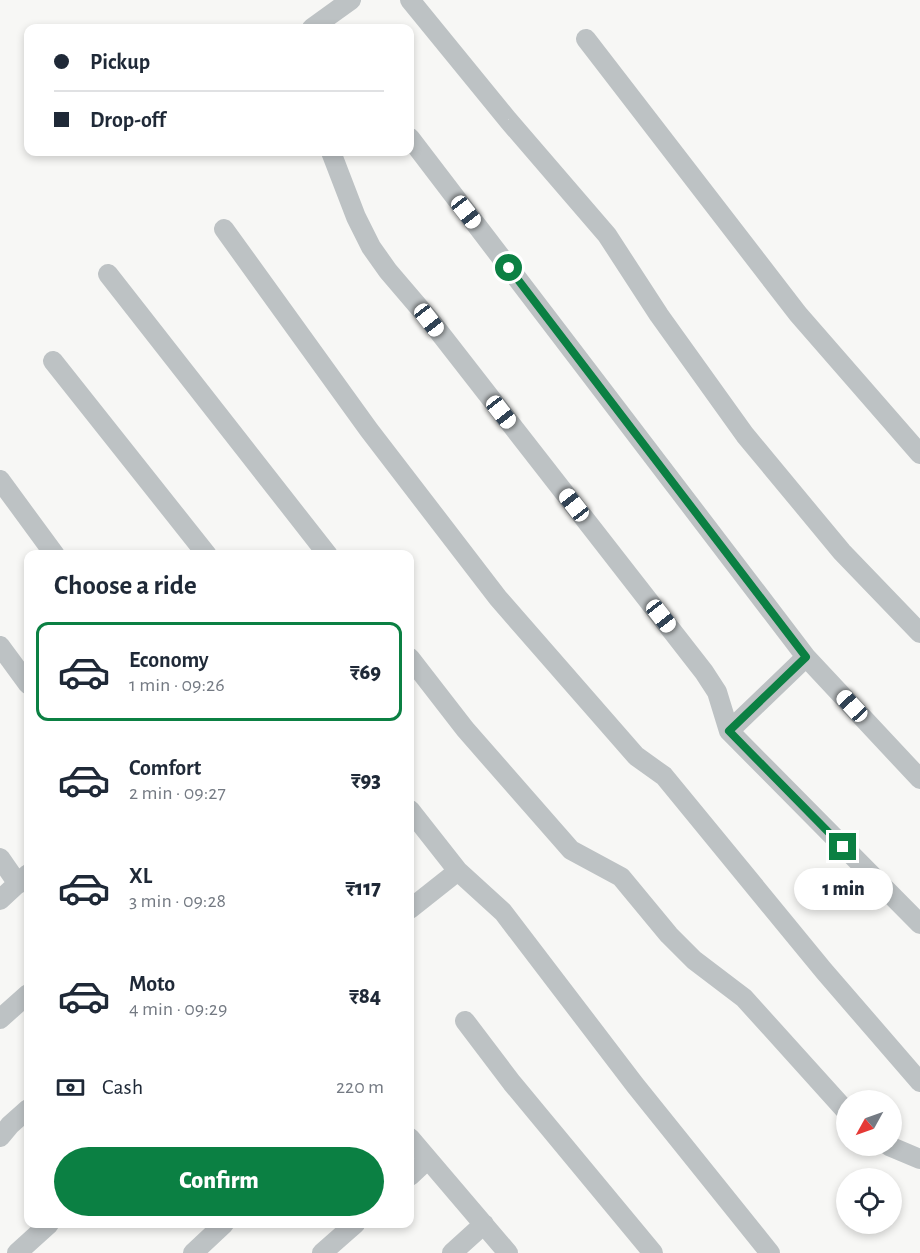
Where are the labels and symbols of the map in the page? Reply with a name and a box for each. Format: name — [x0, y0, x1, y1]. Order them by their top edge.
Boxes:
car — [448, 192, 484, 232]
route start — [495, 254, 522, 281]
car — [411, 300, 447, 340]
car — [483, 392, 519, 432]
car — [556, 485, 592, 525]
car — [643, 596, 679, 636]
car — [833, 687, 871, 725]
route end — [829, 833, 856, 860]
callout: 1 min — [794, 868, 892, 910]
north arrow — [836, 1090, 902, 1156]

